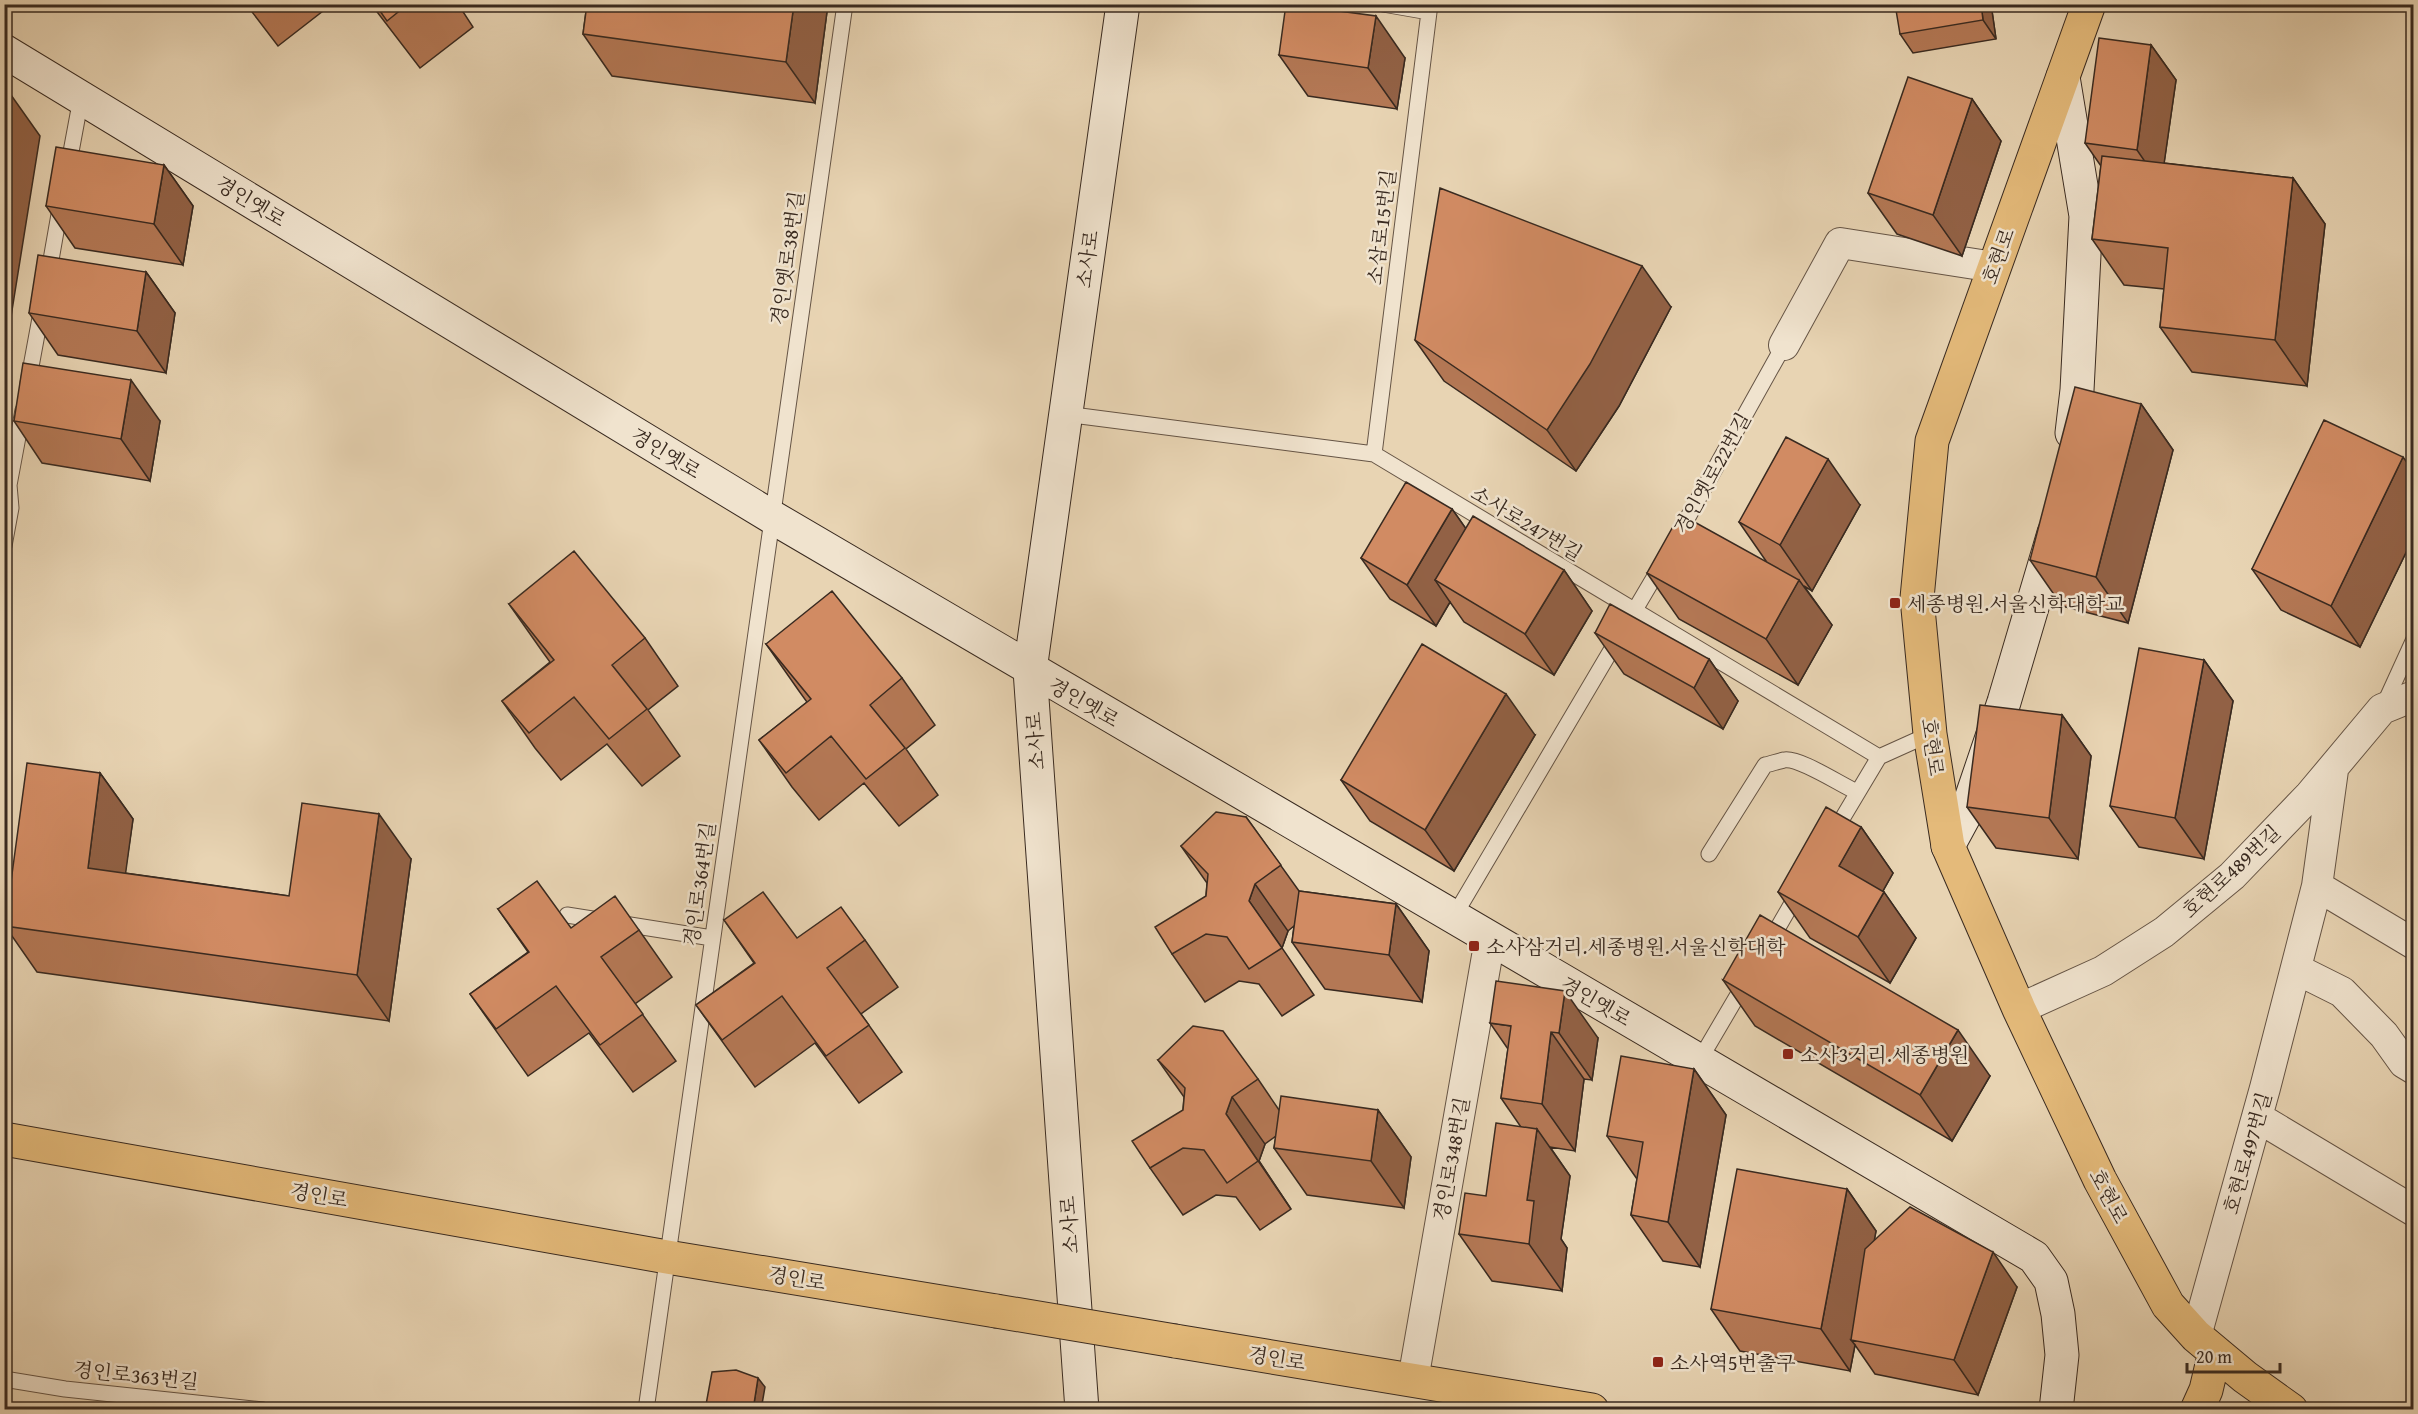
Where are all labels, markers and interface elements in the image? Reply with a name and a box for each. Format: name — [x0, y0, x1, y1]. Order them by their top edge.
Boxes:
street label: 소삼로15번길 — [1360, 168, 1402, 286]
street label: 경인옛로 — [210, 169, 292, 233]
street label: 경인옛로38번길 — [763, 189, 811, 327]
street label: 호현로 — [1974, 224, 2022, 288]
street label: 소사로 — [1069, 228, 1105, 290]
street label: 경인옛로22번길 — [1667, 407, 1757, 539]
street label: 경인옛로 — [625, 421, 707, 485]
street label: 소사로247번길 — [1466, 478, 1588, 568]
place label: 세종병원.서울신학대학교 — [1907, 589, 2125, 618]
marker: 세종병원.서울신학대학교 — [1888, 596, 1902, 610]
street label: 경인옛로 — [1043, 670, 1125, 734]
street label: 소사로 — [1019, 711, 1051, 771]
street label: 호현로 — [1915, 716, 1951, 778]
street label: 호현로489번길 — [2175, 818, 2287, 924]
street label: 경인로364번길 — [676, 820, 722, 948]
place label: 소사삼거리.세종병원.서울신학대학 — [1486, 932, 1786, 961]
marker: 소사삼거리.세종병원.서울신학대학 — [1467, 939, 1481, 953]
street label: 경인옛로 — [1555, 969, 1637, 1033]
place label: 소사3거리.세종병원 — [1800, 1040, 1969, 1069]
marker: 소사3거리.세종병원 — [1781, 1047, 1795, 1061]
street label: 호현로497번길 — [2216, 1089, 2278, 1217]
street label: 경인로348번길 — [1426, 1095, 1476, 1223]
street label: 호현로 — [2083, 1164, 2135, 1228]
street label: 경인로 — [288, 1176, 350, 1214]
street label: 소사로 — [1053, 1195, 1085, 1255]
street label: 경인로 — [766, 1259, 828, 1297]
scale bar — [2187, 1336, 2280, 1374]
street label: 경인로 — [1246, 1339, 1308, 1377]
text: 20 m — [2196, 1343, 2232, 1370]
place label: 소사역5번출구 — [1670, 1348, 1796, 1377]
street label: 경인로363번길 — [72, 1354, 200, 1396]
marker: 소사역5번출구 — [1651, 1355, 1665, 1369]

